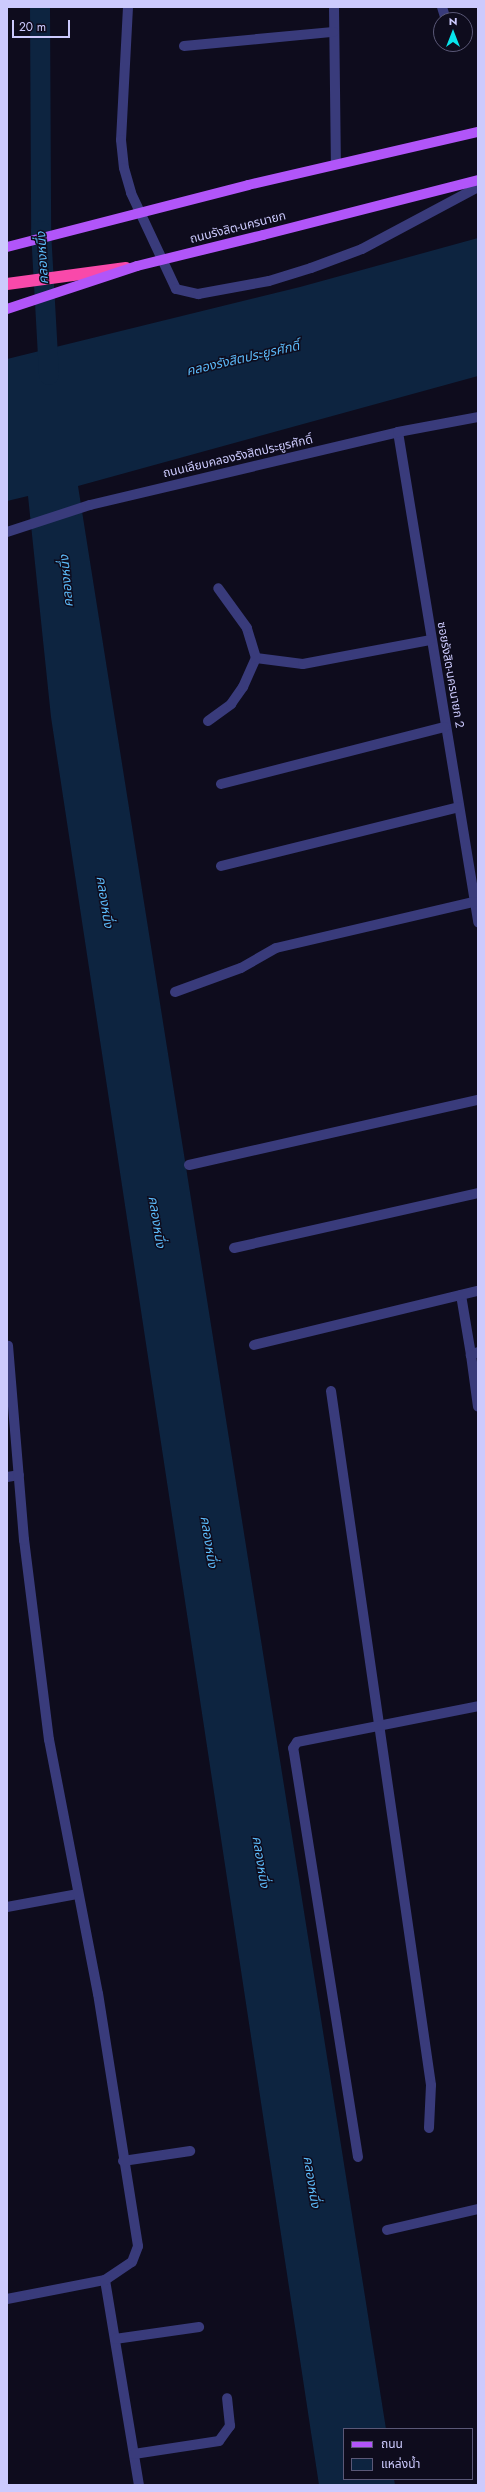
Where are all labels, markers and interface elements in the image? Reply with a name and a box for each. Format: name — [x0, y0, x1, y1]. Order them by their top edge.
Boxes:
scale bar — [14, 12, 72, 38]
north arrow — [433, 12, 473, 52]
text: N — [449, 13, 457, 29]
text: 20 m — [19, 18, 46, 36]
street label: ถนนรังสิต-นครนายก — [189, 209, 287, 247]
water label: คลองหนึ่ง — [34, 231, 52, 285]
water label: คลองรังสิตประยูรศักดิ์ — [185, 338, 301, 380]
street label: ถนนเลียบคลองรังสิตประยูรศักดิ์ — [162, 433, 314, 481]
water label: คลองหนึ่ง — [57, 554, 77, 608]
street label: ซอยรังสิต-นครนายก 2 — [434, 621, 466, 729]
water label: คลองหนึ่ง — [92, 875, 116, 929]
water label: คลองหนึ่ง — [144, 1195, 168, 1249]
water label: คลองหนึ่ง — [196, 1515, 220, 1569]
water label: คลองหนึ่ง — [248, 1835, 272, 1889]
water label: คลองหนึ่ง — [299, 2155, 323, 2209]
legend — [343, 2428, 473, 2480]
text: ถนน — [381, 2435, 403, 2453]
text: แหล่งน้ำ — [381, 2455, 420, 2473]

